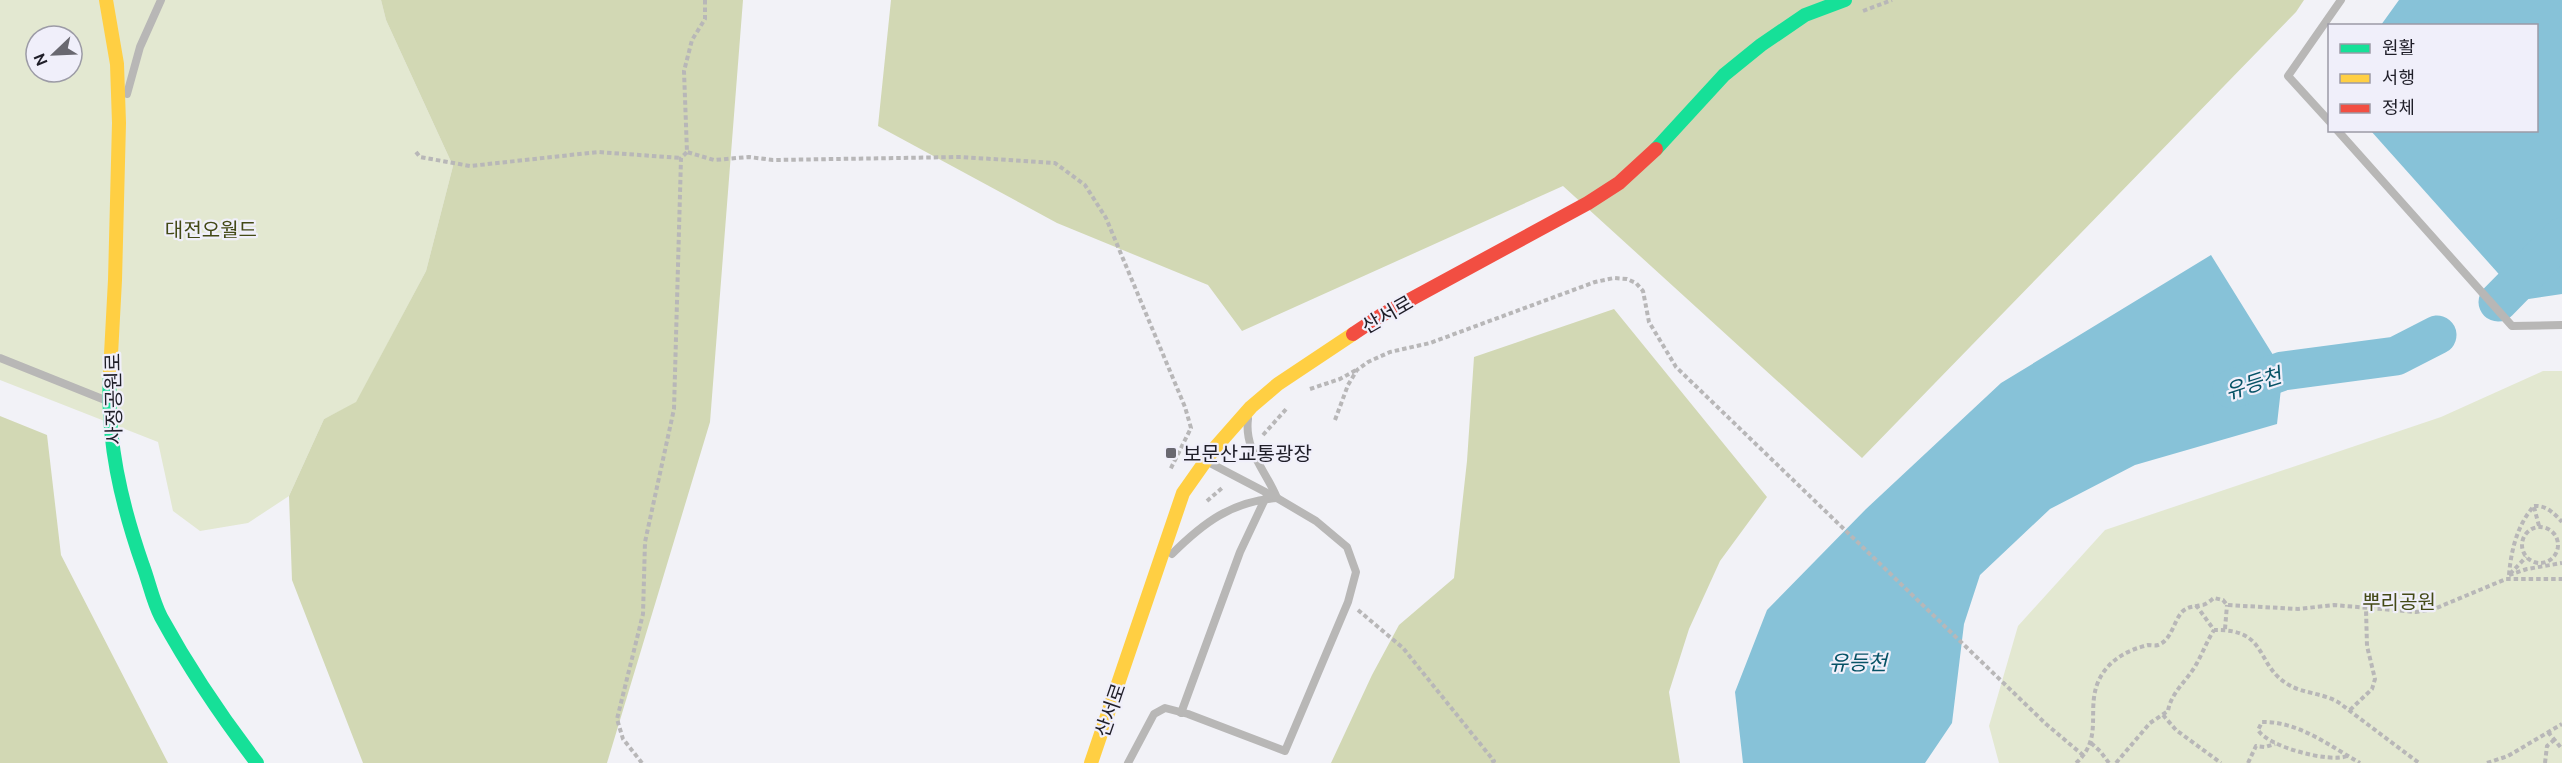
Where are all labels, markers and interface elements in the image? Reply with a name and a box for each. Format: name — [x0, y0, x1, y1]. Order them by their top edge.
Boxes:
north arrow — [24, 24, 84, 84]
legend — [2328, 24, 2538, 132]
text: 원활 — [2382, 37, 2415, 57]
text: N — [30, 51, 51, 69]
text: 서행 — [2382, 67, 2415, 87]
text: 정체 — [2382, 97, 2415, 117]
park label: 대전오월드 — [165, 218, 257, 241]
street label: 산서로 — [1357, 290, 1417, 338]
street label: 사정공원로 — [101, 353, 125, 445]
water label: 유등천 — [2222, 362, 2287, 403]
place label: 보문산교통광장 — [1183, 442, 1312, 465]
marker: 보문산교통광장 — [1164, 446, 1178, 460]
park label: 뿌리공원 — [2362, 590, 2436, 613]
water label: 유등천 — [1829, 650, 1890, 674]
street label: 산서로 — [1090, 680, 1130, 740]

